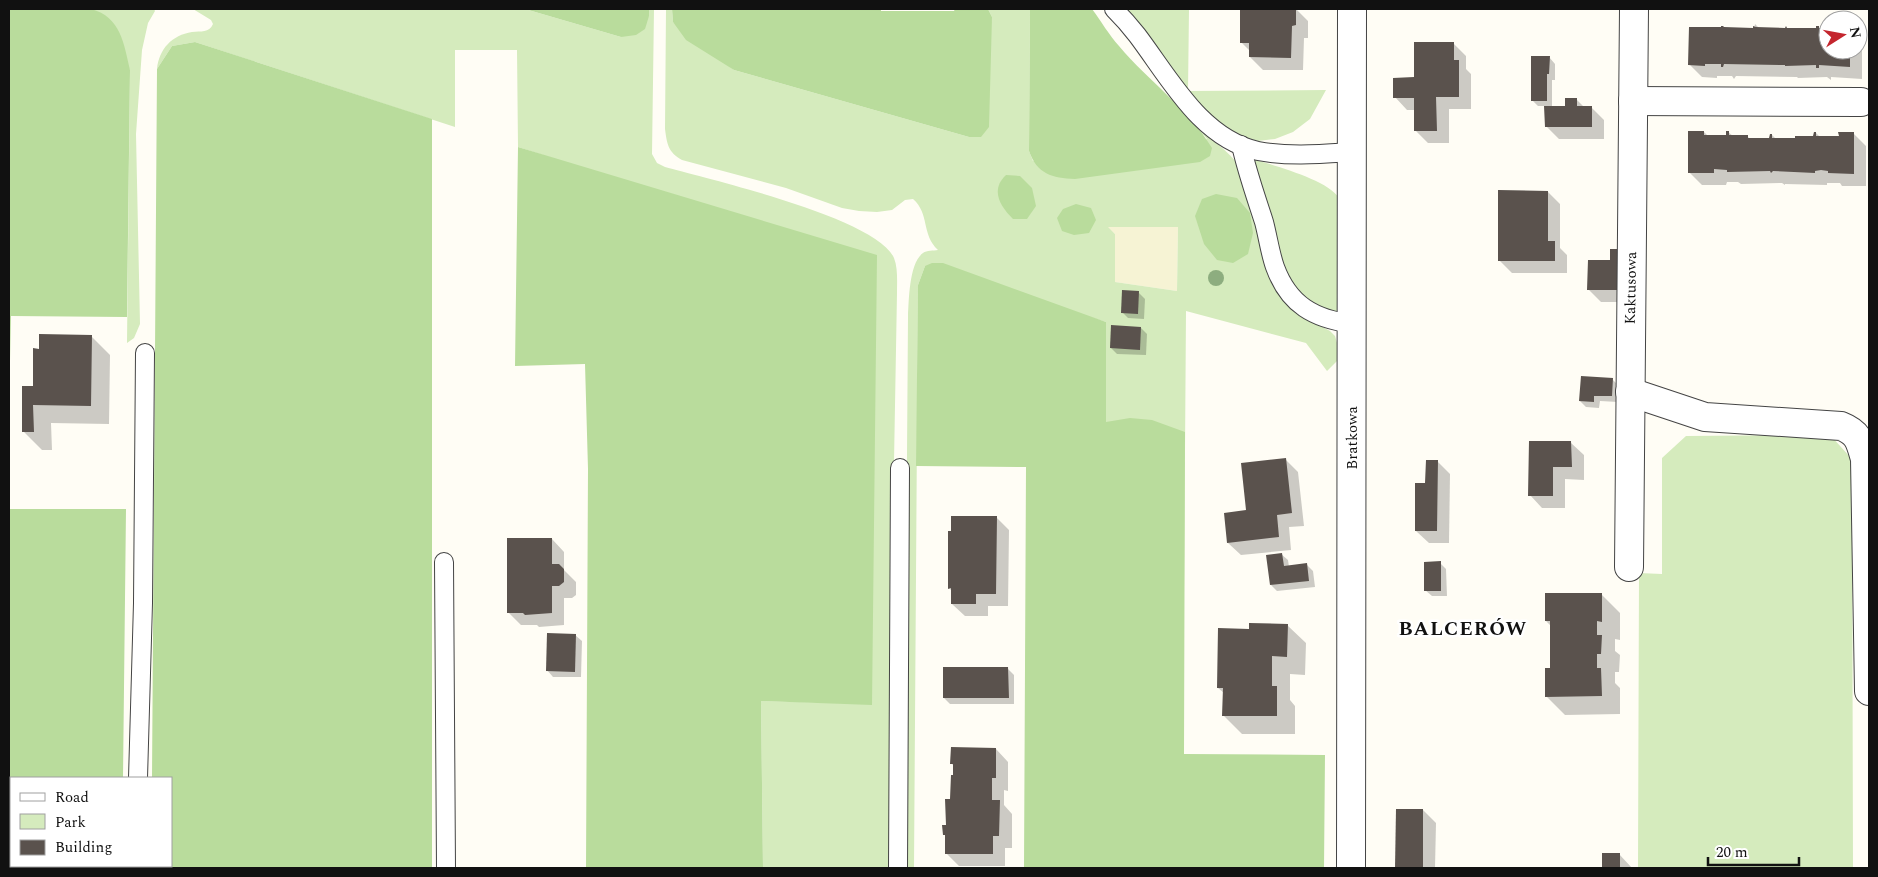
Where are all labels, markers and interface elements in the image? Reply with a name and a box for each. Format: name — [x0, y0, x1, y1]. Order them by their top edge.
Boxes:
north arrow — [1818, 10, 1868, 60]
text: N — [1844, 25, 1867, 40]
street label: Kaktusowa — [1619, 251, 1643, 325]
street label: Bratkowa — [1341, 406, 1364, 470]
district label: BALCERÓW — [1399, 614, 1527, 644]
legend — [10, 777, 172, 867]
text: Road — [55, 786, 89, 809]
text: Park — [55, 811, 86, 834]
scale bar — [1708, 834, 1799, 866]
text: Building — [55, 836, 112, 859]
text: 20 m — [1716, 841, 1748, 864]

